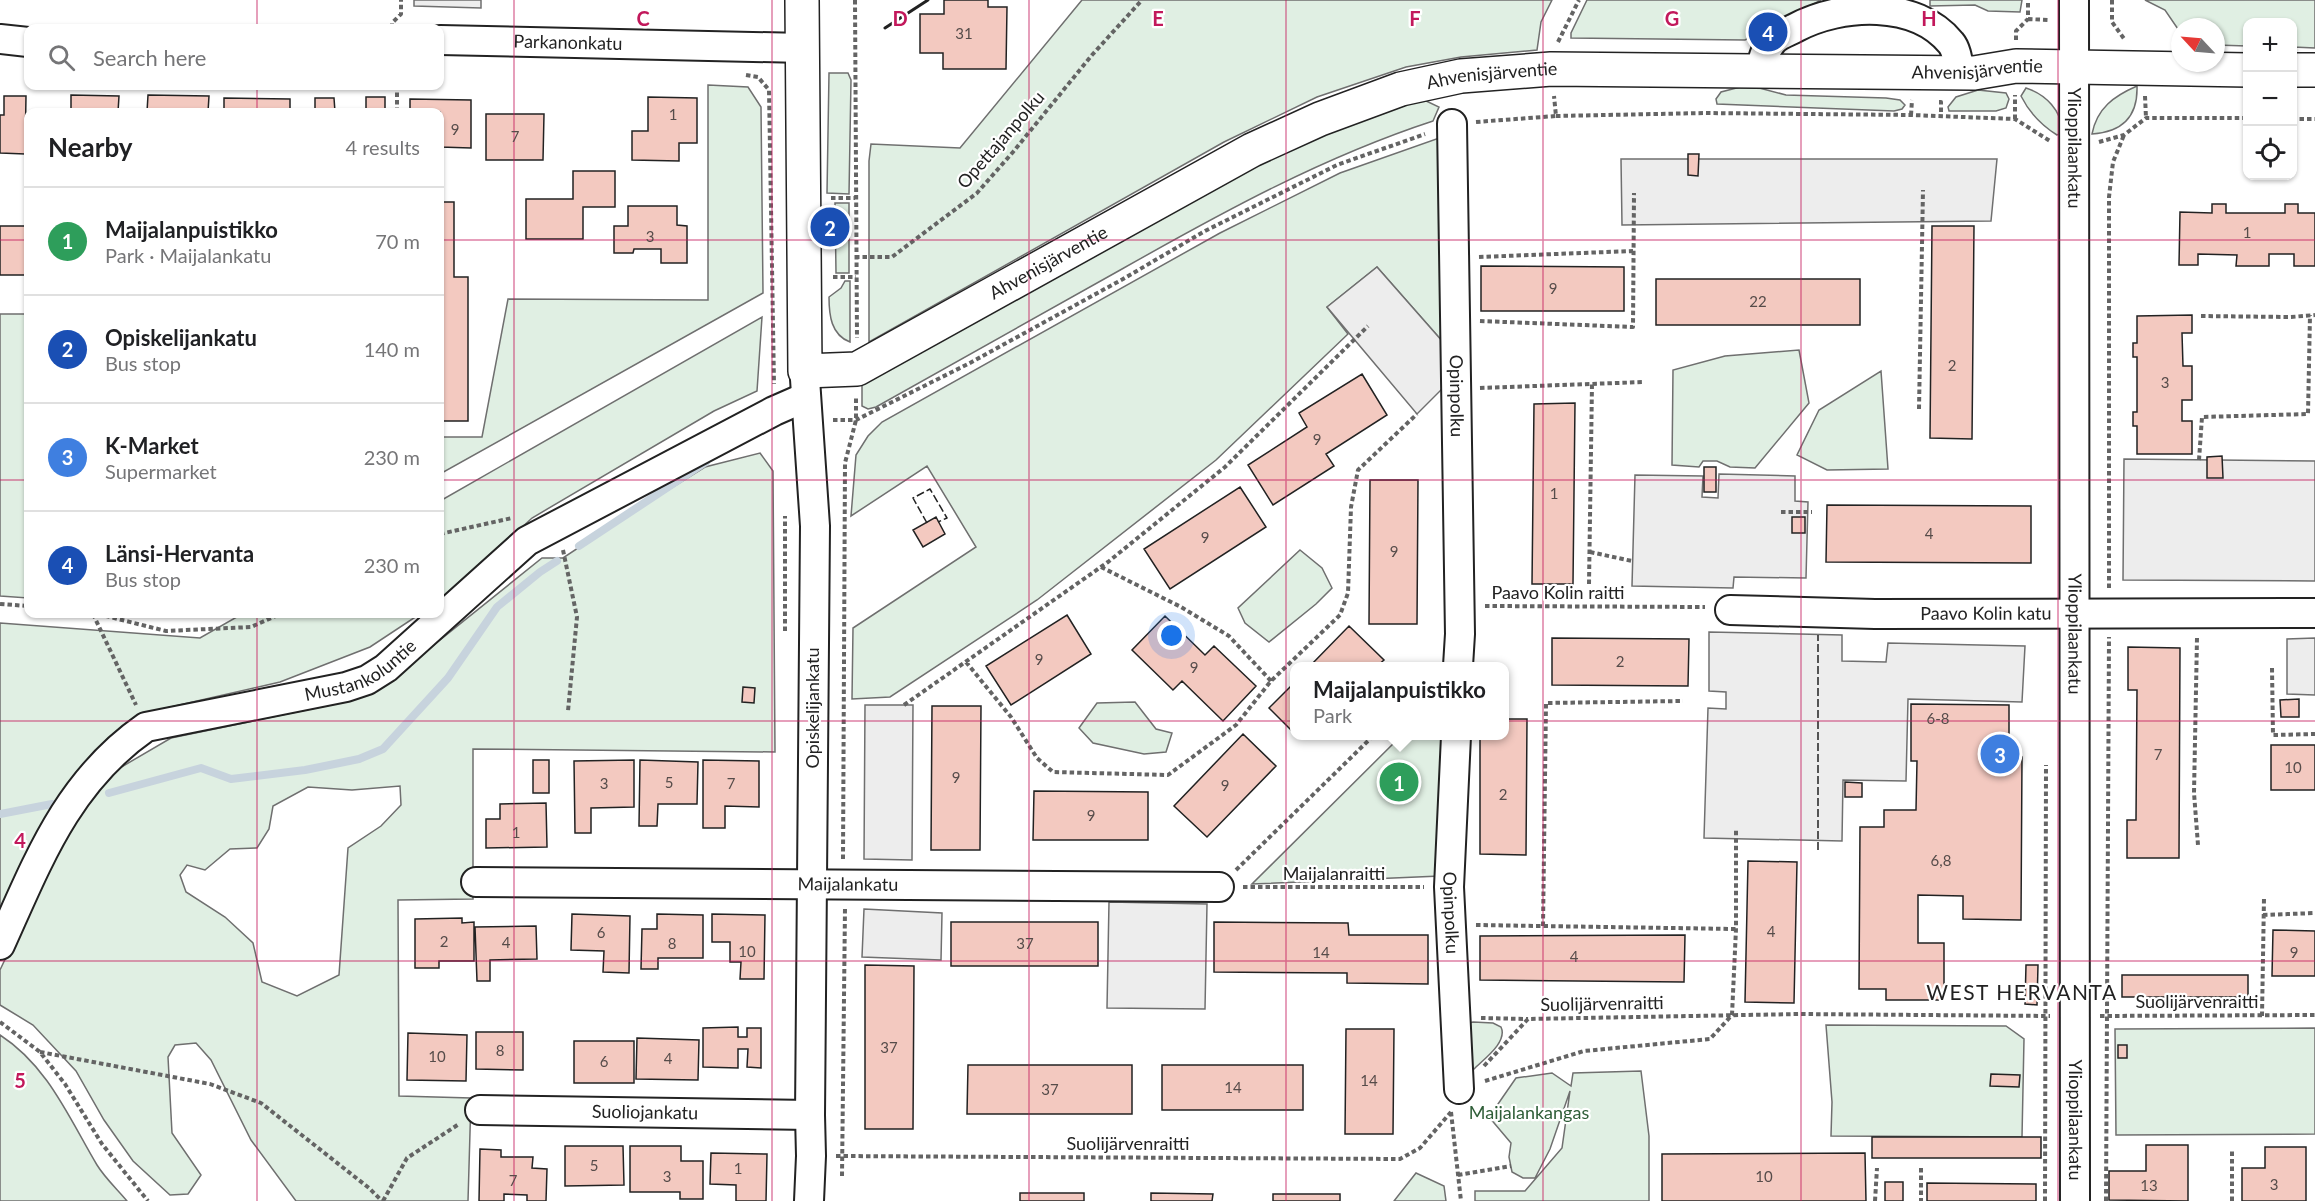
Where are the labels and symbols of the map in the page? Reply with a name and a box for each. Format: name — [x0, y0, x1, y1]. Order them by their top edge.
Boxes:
text: C — [636, 6, 650, 30]
text: D — [892, 6, 908, 30]
text: E — [1152, 6, 1164, 30]
text: F — [1409, 6, 1421, 30]
text: G — [1665, 6, 1679, 30]
text: H — [1921, 6, 1937, 30]
pin: 4 — [1748, 9, 1788, 54]
north arrow — [2171, 18, 2225, 72]
house number: 31 — [955, 24, 973, 42]
street label: Parkanonkatu — [513, 30, 623, 54]
street label: Ahvenisjärventie — [1912, 54, 2043, 83]
street label: Ahvenisjärventie — [1424, 57, 1557, 93]
street label: Opettajanpolku — [952, 86, 1049, 193]
street label: Ylioppilaankatu — [2064, 87, 2086, 209]
house number: 1 — [669, 105, 677, 123]
house number: 9 — [451, 120, 459, 138]
house number: 7 — [511, 127, 520, 145]
pin: 2 — [810, 204, 850, 250]
street label: Ahvenisjärventie — [985, 220, 1111, 304]
house number: 1 — [2243, 223, 2251, 241]
house number: 3 — [646, 227, 654, 245]
house number: 9 — [1549, 279, 1557, 297]
house number: 22 — [1749, 292, 1767, 310]
street label: Opinpolku — [1446, 355, 1469, 437]
house number: 2 — [1948, 356, 1956, 374]
house number: 3 — [2161, 373, 2169, 391]
house number: 9 — [1313, 430, 1321, 448]
house number: 1 — [1550, 484, 1558, 502]
house number: 4 — [1925, 524, 1934, 542]
house number: 9 — [1201, 528, 1209, 546]
house number: 9 — [1390, 542, 1398, 560]
street label: Ylioppilaankatu — [2064, 573, 2087, 695]
street label: Paavo Kolin raitti — [1491, 581, 1625, 603]
street label: Paavo Kolin katu — [1920, 602, 2052, 624]
your location — [1157, 621, 1186, 650]
street label: Mustankoluntie — [303, 634, 420, 705]
street label: Opiskelijankatu — [801, 648, 823, 768]
house number: 9 — [1035, 650, 1043, 668]
house number: 2 — [1616, 652, 1624, 670]
house number: 9 — [1190, 658, 1198, 676]
house number: 6-8 — [1927, 709, 1949, 727]
pin: 3 — [1980, 732, 2020, 777]
house number: 7 — [2154, 745, 2163, 763]
house number: 10 — [2284, 758, 2302, 776]
pin: 1 — [1380, 760, 1418, 804]
house number: 9 — [952, 768, 960, 786]
house number: 5 — [665, 773, 673, 791]
house number: 3 — [600, 774, 608, 792]
house number: 7 — [727, 774, 736, 792]
house number: 9 — [1221, 776, 1229, 794]
house number: 2 — [1499, 785, 1507, 803]
house number: 9 — [1087, 806, 1095, 824]
house number: 1 — [512, 823, 520, 841]
text: 4 — [14, 828, 26, 852]
house number: 6,8 — [1931, 851, 1951, 869]
street label: Maijalanraitti — [1283, 862, 1385, 884]
street label: Opinpolku — [1439, 871, 1464, 954]
street label: Maijalankatu — [798, 872, 898, 895]
house number: 4 — [1767, 922, 1776, 940]
house number: 6 — [597, 923, 606, 941]
house number: 2 — [440, 932, 448, 950]
house number: 4 — [502, 933, 511, 951]
house number: 8 — [668, 934, 676, 952]
house number: 37 — [1016, 934, 1034, 952]
house number: 10 — [738, 942, 756, 960]
house number: 14 — [1312, 943, 1330, 961]
house number: 9 — [2290, 943, 2298, 961]
house number: 4 — [1570, 947, 1579, 965]
district label: WEST HERVANTA — [1926, 979, 2118, 1004]
street label: Suolijärvenraitti — [2135, 990, 2259, 1012]
street label: Suolijärvenraitti — [1540, 991, 1664, 1015]
house number: 37 — [880, 1038, 898, 1056]
house number: 8 — [496, 1041, 504, 1059]
house number: 10 — [428, 1047, 446, 1065]
house number: 4 — [664, 1049, 673, 1067]
house number: 6 — [600, 1052, 609, 1070]
street label: Ylioppilaankatu — [2065, 1059, 2087, 1181]
text: 5 — [14, 1068, 26, 1092]
house number: 14 — [1360, 1071, 1378, 1089]
house number: 14 — [1224, 1078, 1242, 1096]
house number: 37 — [1041, 1080, 1059, 1098]
street label: Suoliojankatu — [592, 1100, 698, 1123]
park label: Maijalankangas — [1469, 1101, 1589, 1123]
street label: Suolijärvenraitti — [1066, 1132, 1190, 1154]
house number: 5 — [590, 1156, 598, 1174]
house number: 1 — [734, 1159, 742, 1177]
house number: 3 — [663, 1167, 671, 1185]
house number: 10 — [1755, 1167, 1773, 1185]
house number: 7 — [509, 1171, 518, 1189]
house number: 3 — [2270, 1175, 2278, 1193]
house number: 13 — [2140, 1176, 2158, 1194]

